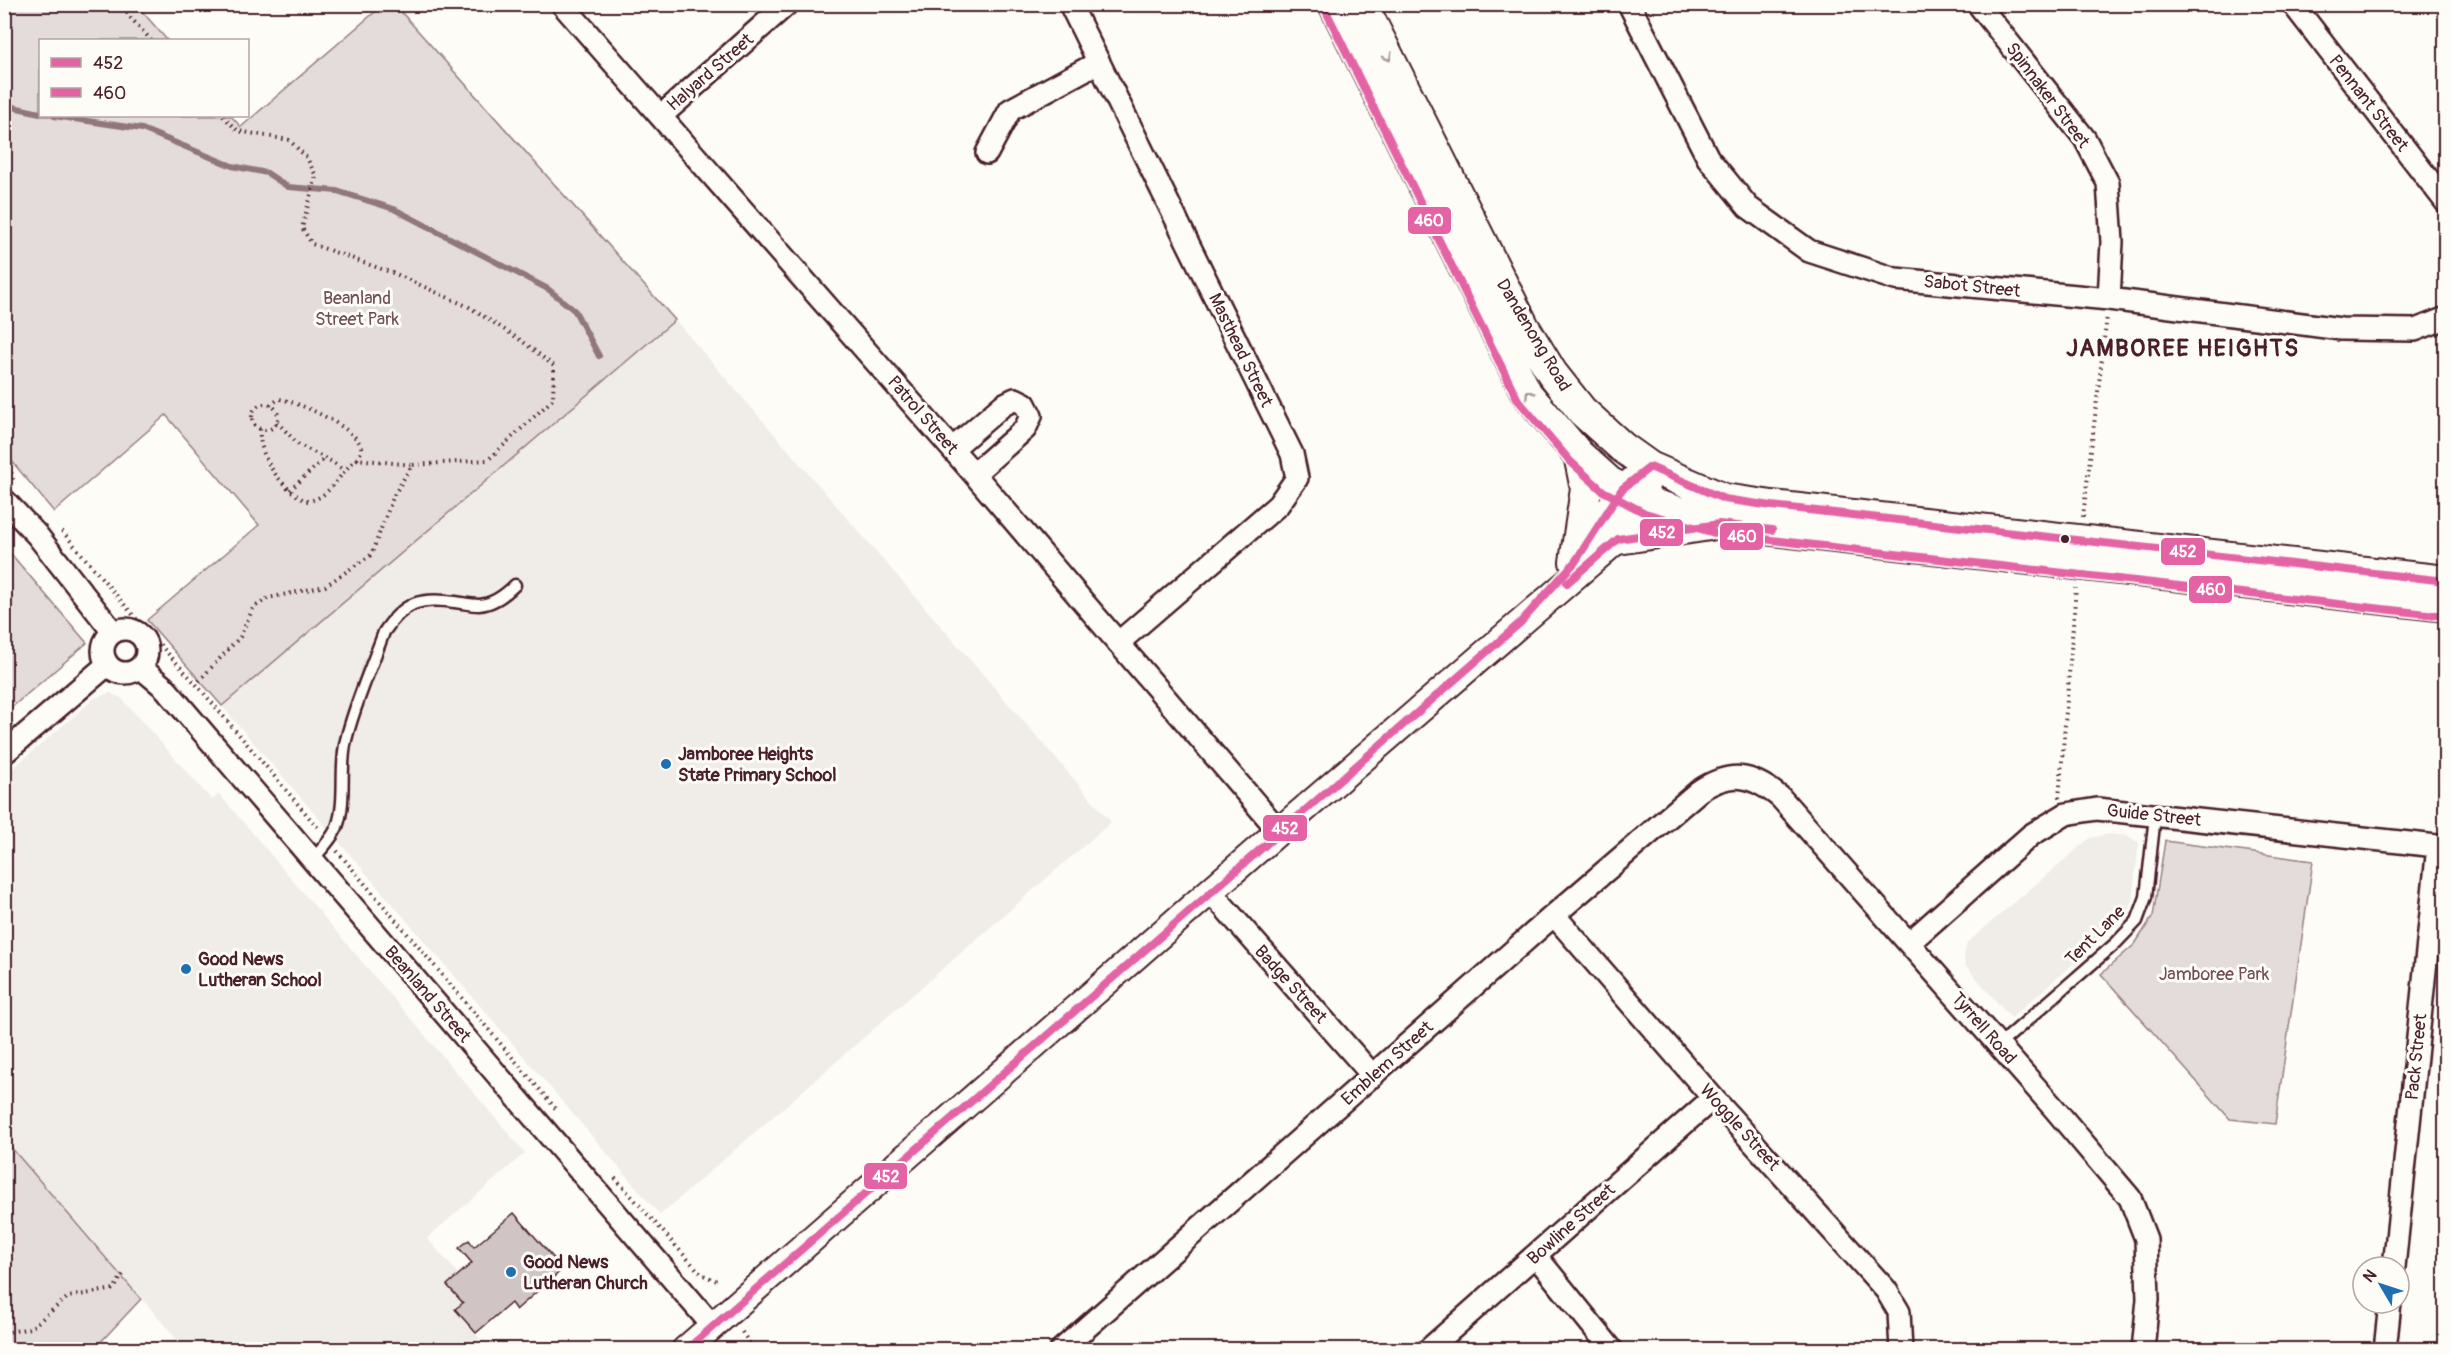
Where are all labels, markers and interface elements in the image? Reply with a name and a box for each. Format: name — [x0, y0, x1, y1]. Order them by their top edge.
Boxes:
street label: Halyard Street — [662, 28, 759, 116]
street label: Spinnaker Street — [2000, 38, 2095, 153]
legend — [39, 39, 249, 117]
street label: Pennant Street — [2324, 50, 2414, 157]
one-way arrow — [1381, 51, 1393, 62]
text: 452 — [93, 52, 123, 75]
text: 460 — [93, 82, 126, 105]
line badge: 460 — [1407, 206, 1452, 235]
text: 460 — [1414, 211, 1444, 231]
street label: Sabot Street — [1922, 270, 2022, 303]
street label: Dandenong Road — [1491, 275, 1576, 396]
park label: Beanland Street Park — [315, 287, 400, 331]
street label: Masthead Street — [1203, 290, 1278, 412]
district label: JAMBOREE HEIGHTS — [2066, 334, 2300, 363]
street label: Patrol Street — [882, 371, 964, 460]
one-way arrow — [1524, 390, 1536, 400]
line badge: 452 — [1639, 518, 1684, 547]
line badge: 460 — [1719, 522, 1764, 551]
text: 452 — [1649, 523, 1675, 543]
text: 460 — [1727, 527, 1757, 547]
unlabelled marker — [2059, 533, 2071, 545]
line badge: 452 — [2160, 537, 2206, 566]
text: 452 — [2170, 542, 2196, 562]
line badge: 460 — [2188, 575, 2233, 604]
text: 460 — [2196, 580, 2226, 600]
place label: Jamboree Heights State Primary School — [678, 743, 836, 787]
marker: Jamboree Heights State Primary School — [659, 757, 673, 771]
street label: Guide Street — [2106, 799, 2203, 832]
line badge: 452 — [1262, 814, 1308, 842]
text: 452 — [1272, 819, 1298, 839]
street label: Tent Lane — [2060, 900, 2130, 970]
street label: Badge Street — [1249, 940, 1332, 1029]
street label: Beanland Street — [379, 941, 476, 1048]
place label: Good News Lutheran School — [198, 948, 322, 992]
marker: Good News Lutheran School — [179, 962, 193, 976]
park label: Jamboree Park — [2159, 963, 2270, 986]
street label: Tyrrell Road — [1946, 987, 2021, 1069]
street label: Pack Street — [2401, 1012, 2433, 1102]
street label: Emblem Street — [1337, 1016, 1439, 1111]
street label: Woggle Street — [1695, 1079, 1785, 1176]
line badge: 452 — [863, 1162, 908, 1190]
text: 452 — [873, 1167, 899, 1187]
street label: Bowline Street — [1522, 1178, 1621, 1270]
place label: Good News Lutheran Church — [523, 1251, 648, 1295]
north arrow — [2351, 1255, 2411, 1315]
marker: Good News Lutheran Church — [504, 1265, 518, 1279]
text: N — [2359, 1266, 2381, 1287]

